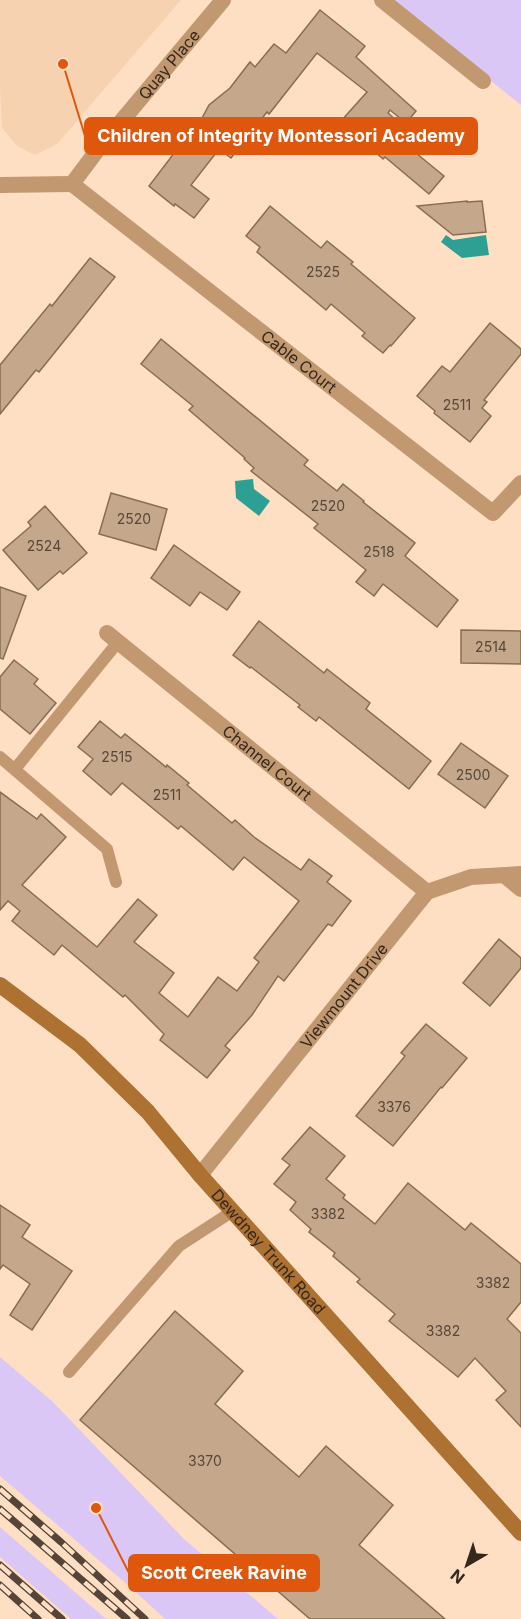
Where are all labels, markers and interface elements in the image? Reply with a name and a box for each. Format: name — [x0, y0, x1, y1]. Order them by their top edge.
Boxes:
street label: Quay Place — [134, 25, 204, 104]
callout: Children of Integrity Montessori Academy — [85, 118, 477, 154]
text: Children of Integrity Montessori Academy — [97, 125, 465, 146]
house number: 2525 — [306, 263, 340, 280]
street label: Cable Court — [257, 326, 341, 397]
house number: 2511 — [443, 396, 471, 413]
house number: 2520 — [311, 497, 345, 514]
house number: 2520 — [117, 510, 151, 527]
house number: 2524 — [27, 537, 61, 554]
house number: 2518 — [363, 543, 395, 560]
house number: 2514 — [475, 638, 507, 655]
street label: Channel Court — [218, 721, 316, 805]
house number: 2515 — [101, 748, 133, 765]
house number: 2500 — [456, 766, 490, 783]
house number: 2511 — [153, 786, 181, 803]
street label: Viewmount Drive — [296, 939, 392, 1052]
house number: 3376 — [377, 1098, 411, 1115]
street label: Dewdney Trunk Road — [207, 1185, 330, 1318]
house number: 3382 — [311, 1205, 345, 1222]
house number: 3382 — [476, 1274, 510, 1291]
house number: 3382 — [426, 1322, 460, 1339]
house number: 3370 — [188, 1452, 222, 1469]
north arrow — [437, 1535, 497, 1595]
callout: Scott Creek Ravine — [129, 1555, 319, 1591]
text: Scott Creek Ravine — [141, 1562, 307, 1583]
text: N — [447, 1565, 469, 1588]

